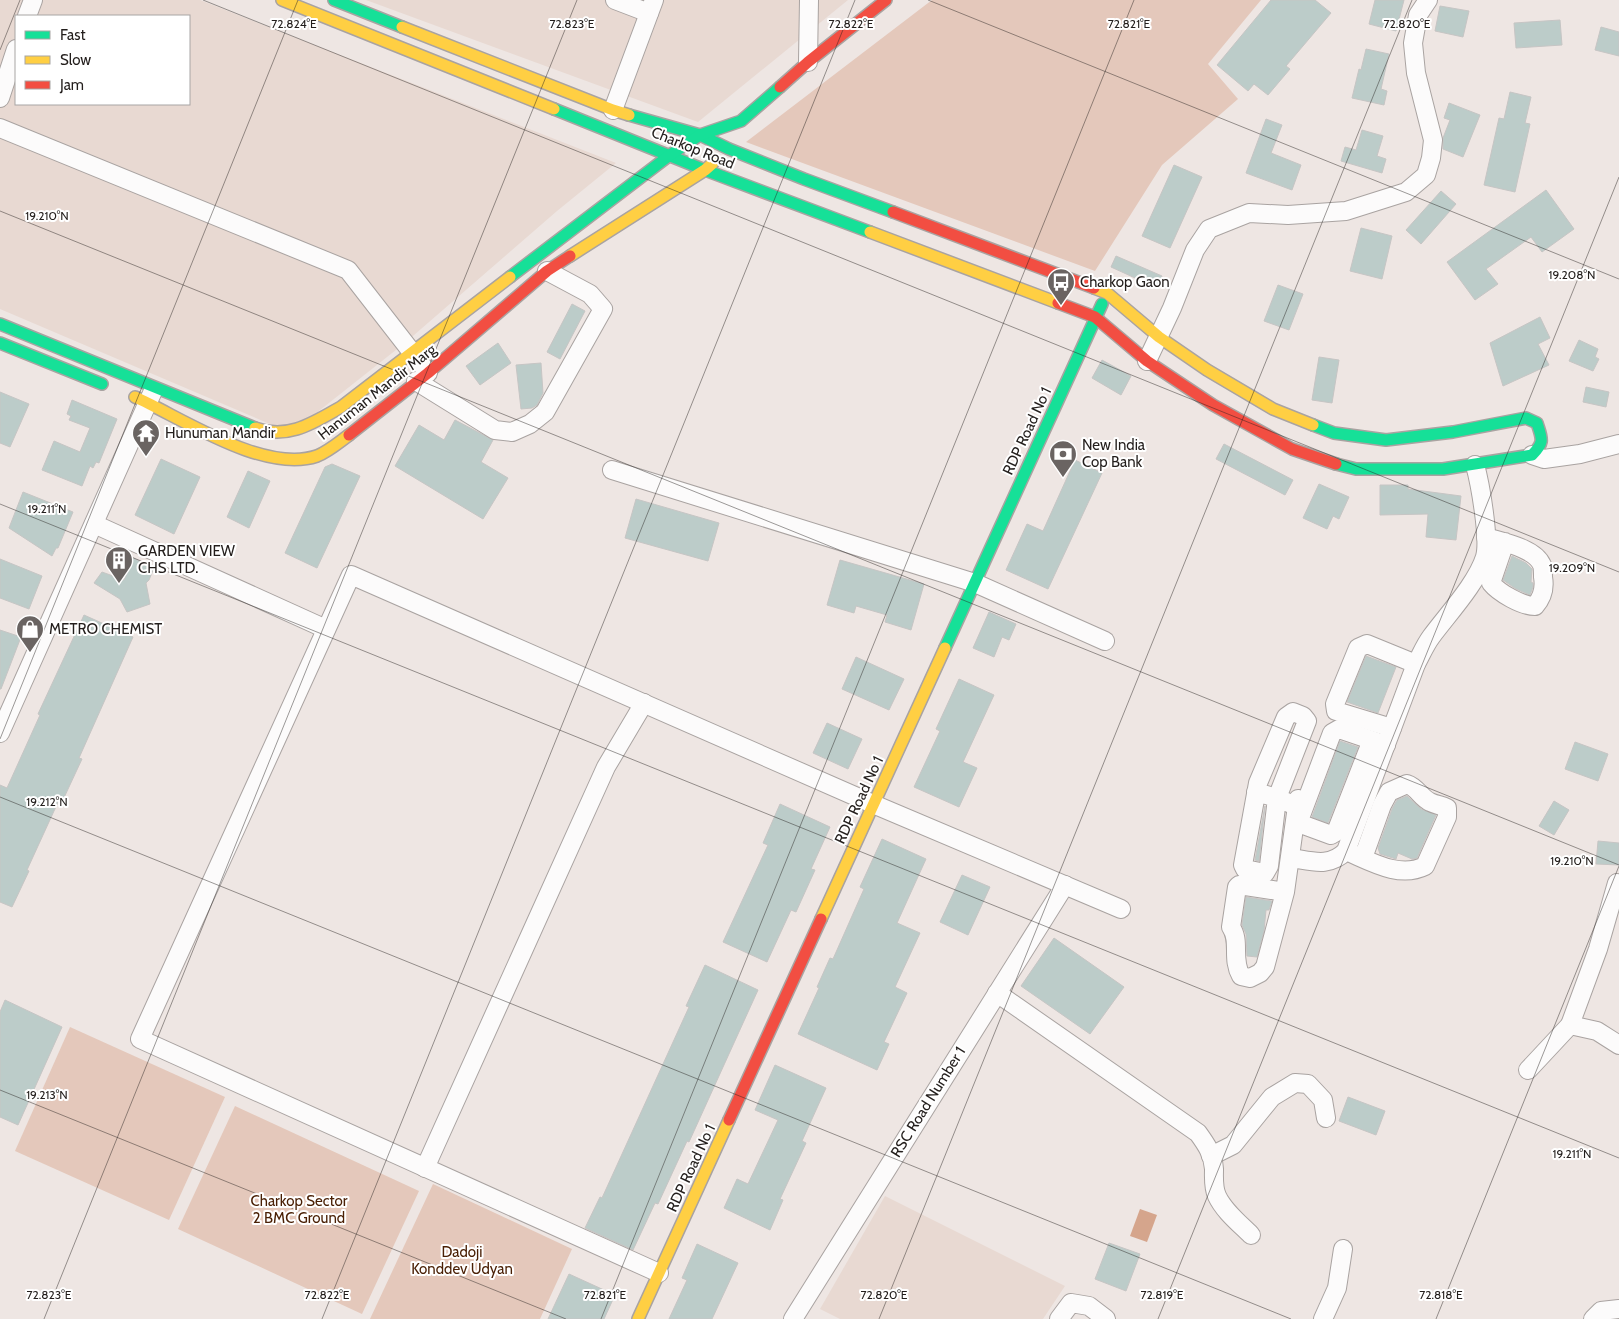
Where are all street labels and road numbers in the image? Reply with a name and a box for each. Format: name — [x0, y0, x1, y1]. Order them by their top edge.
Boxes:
street label: Charkop Road — [649, 123, 737, 173]
street label: Hanuman Mandir Marg — [314, 340, 440, 444]
street label: RDP Road No 1 — [999, 384, 1055, 478]
street label: RDP Road No 1 — [831, 753, 887, 847]
street label: RSC Road Number 1 — [887, 1043, 969, 1161]
street label: RDP Road No 1 — [663, 1121, 719, 1215]

